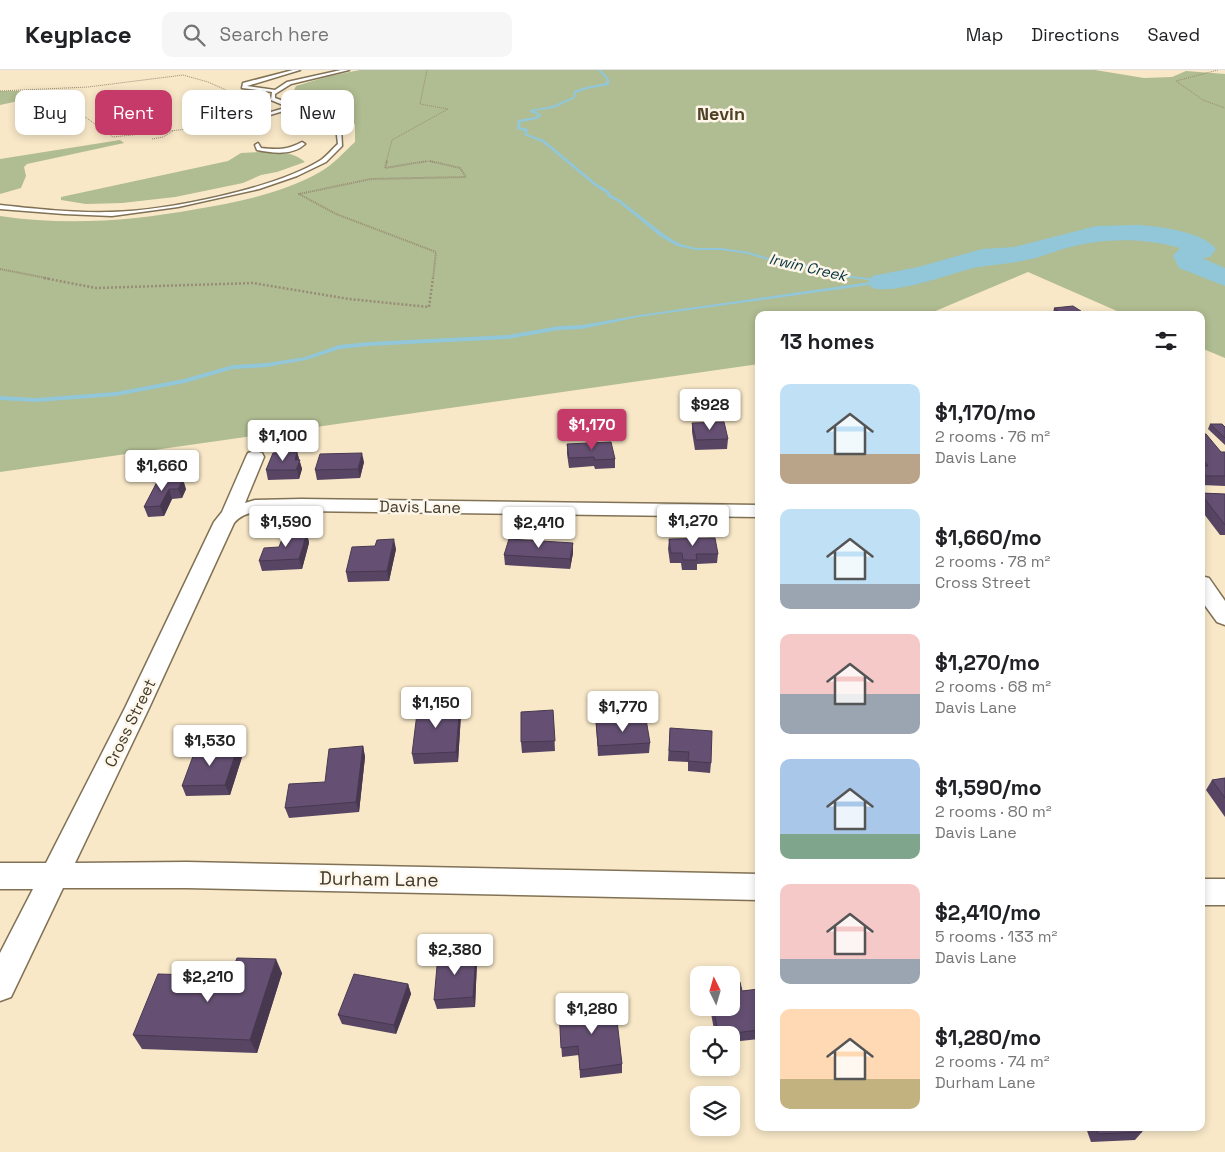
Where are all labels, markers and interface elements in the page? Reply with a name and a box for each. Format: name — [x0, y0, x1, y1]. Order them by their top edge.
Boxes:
search box — [162, 12, 512, 57]
text: Keyplace — [25, 19, 132, 50]
icon: search — [180, 21, 208, 49]
text: Search here — [220, 22, 329, 47]
text: Map — [966, 23, 1003, 46]
text: Directions — [1031, 23, 1120, 46]
text: Saved — [1148, 23, 1200, 46]
chip: Buy — [15, 90, 85, 135]
chip: Rent — [95, 90, 172, 135]
chip: Filters — [182, 90, 271, 135]
chip: New — [281, 90, 354, 135]
district label: Nevin — [697, 102, 745, 125]
water label: Irwin Creek — [767, 249, 850, 286]
icon: filters — [1152, 327, 1180, 355]
text: 13 homes — [780, 328, 874, 355]
pin: $928 — [680, 388, 740, 431]
text: $928 — [691, 394, 729, 415]
text: $1,170/mo — [935, 399, 1036, 426]
icon: home — [820, 404, 880, 464]
pin: $1,170 — [551, 408, 633, 451]
text: $1,170 — [568, 414, 616, 435]
pin: $1,100 — [242, 420, 324, 462]
text: $1,100 — [259, 425, 307, 446]
text: 2 rooms · 76 m² — [935, 426, 1050, 447]
text: Davis Lane — [935, 447, 1017, 468]
pin: $1,660 — [121, 450, 203, 492]
text: $1,660 — [136, 455, 188, 476]
street label: Davis Lane — [379, 496, 461, 518]
pin: $1,270 — [652, 504, 734, 547]
pin: $1,590 — [245, 506, 327, 548]
pin: $2,410 — [498, 506, 580, 549]
text: $1,270 — [668, 510, 718, 531]
text: $1,590 — [260, 511, 312, 532]
text: $2,410 — [513, 512, 565, 533]
text: $1,660/mo — [935, 524, 1042, 551]
icon: home — [820, 529, 880, 589]
text: 2 rooms · 78 m² — [935, 551, 1050, 572]
text: Cross Street — [935, 572, 1031, 593]
text: $1,270/mo — [935, 649, 1040, 676]
icon: home — [820, 654, 880, 714]
street label: Cross Street — [100, 675, 160, 771]
text: 2 rooms · 68 m² — [935, 676, 1051, 697]
pin: $1,150 — [395, 686, 477, 729]
pin: $1,770 — [582, 690, 664, 733]
text: $1,150 — [412, 692, 460, 713]
text: $1,770 — [598, 696, 648, 717]
text: Davis Lane — [935, 697, 1017, 718]
pin: $1,530 — [169, 724, 251, 767]
text: $1,530 — [184, 730, 236, 751]
text: $1,590/mo — [935, 774, 1042, 801]
icon: home — [820, 779, 880, 839]
text: 2 rooms · 80 m² — [935, 801, 1052, 822]
text: Davis Lane — [935, 822, 1017, 843]
street label: Durham Lane — [319, 865, 439, 893]
text: $2,410/mo — [935, 899, 1041, 926]
icon: home — [820, 904, 880, 964]
text: 5 rooms · 133 m² — [935, 926, 1057, 947]
pin: $2,380 — [414, 934, 496, 976]
text: $2,380 — [428, 939, 482, 960]
text: Davis Lane — [935, 947, 1017, 968]
pin: $2,210 — [167, 960, 249, 1003]
text: $2,210 — [182, 966, 234, 987]
north arrow — [690, 966, 740, 1016]
map controls — [690, 966, 740, 1136]
pin: $1,280 — [551, 992, 633, 1035]
text: $1,280 — [566, 998, 618, 1019]
text: $1,280/mo — [935, 1024, 1041, 1051]
button: locate — [690, 1026, 740, 1076]
icon: home — [820, 1029, 880, 1089]
text: 2 rooms · 74 m² — [935, 1051, 1050, 1072]
text: Durham Lane — [935, 1072, 1036, 1093]
button: layers — [690, 1086, 740, 1136]

